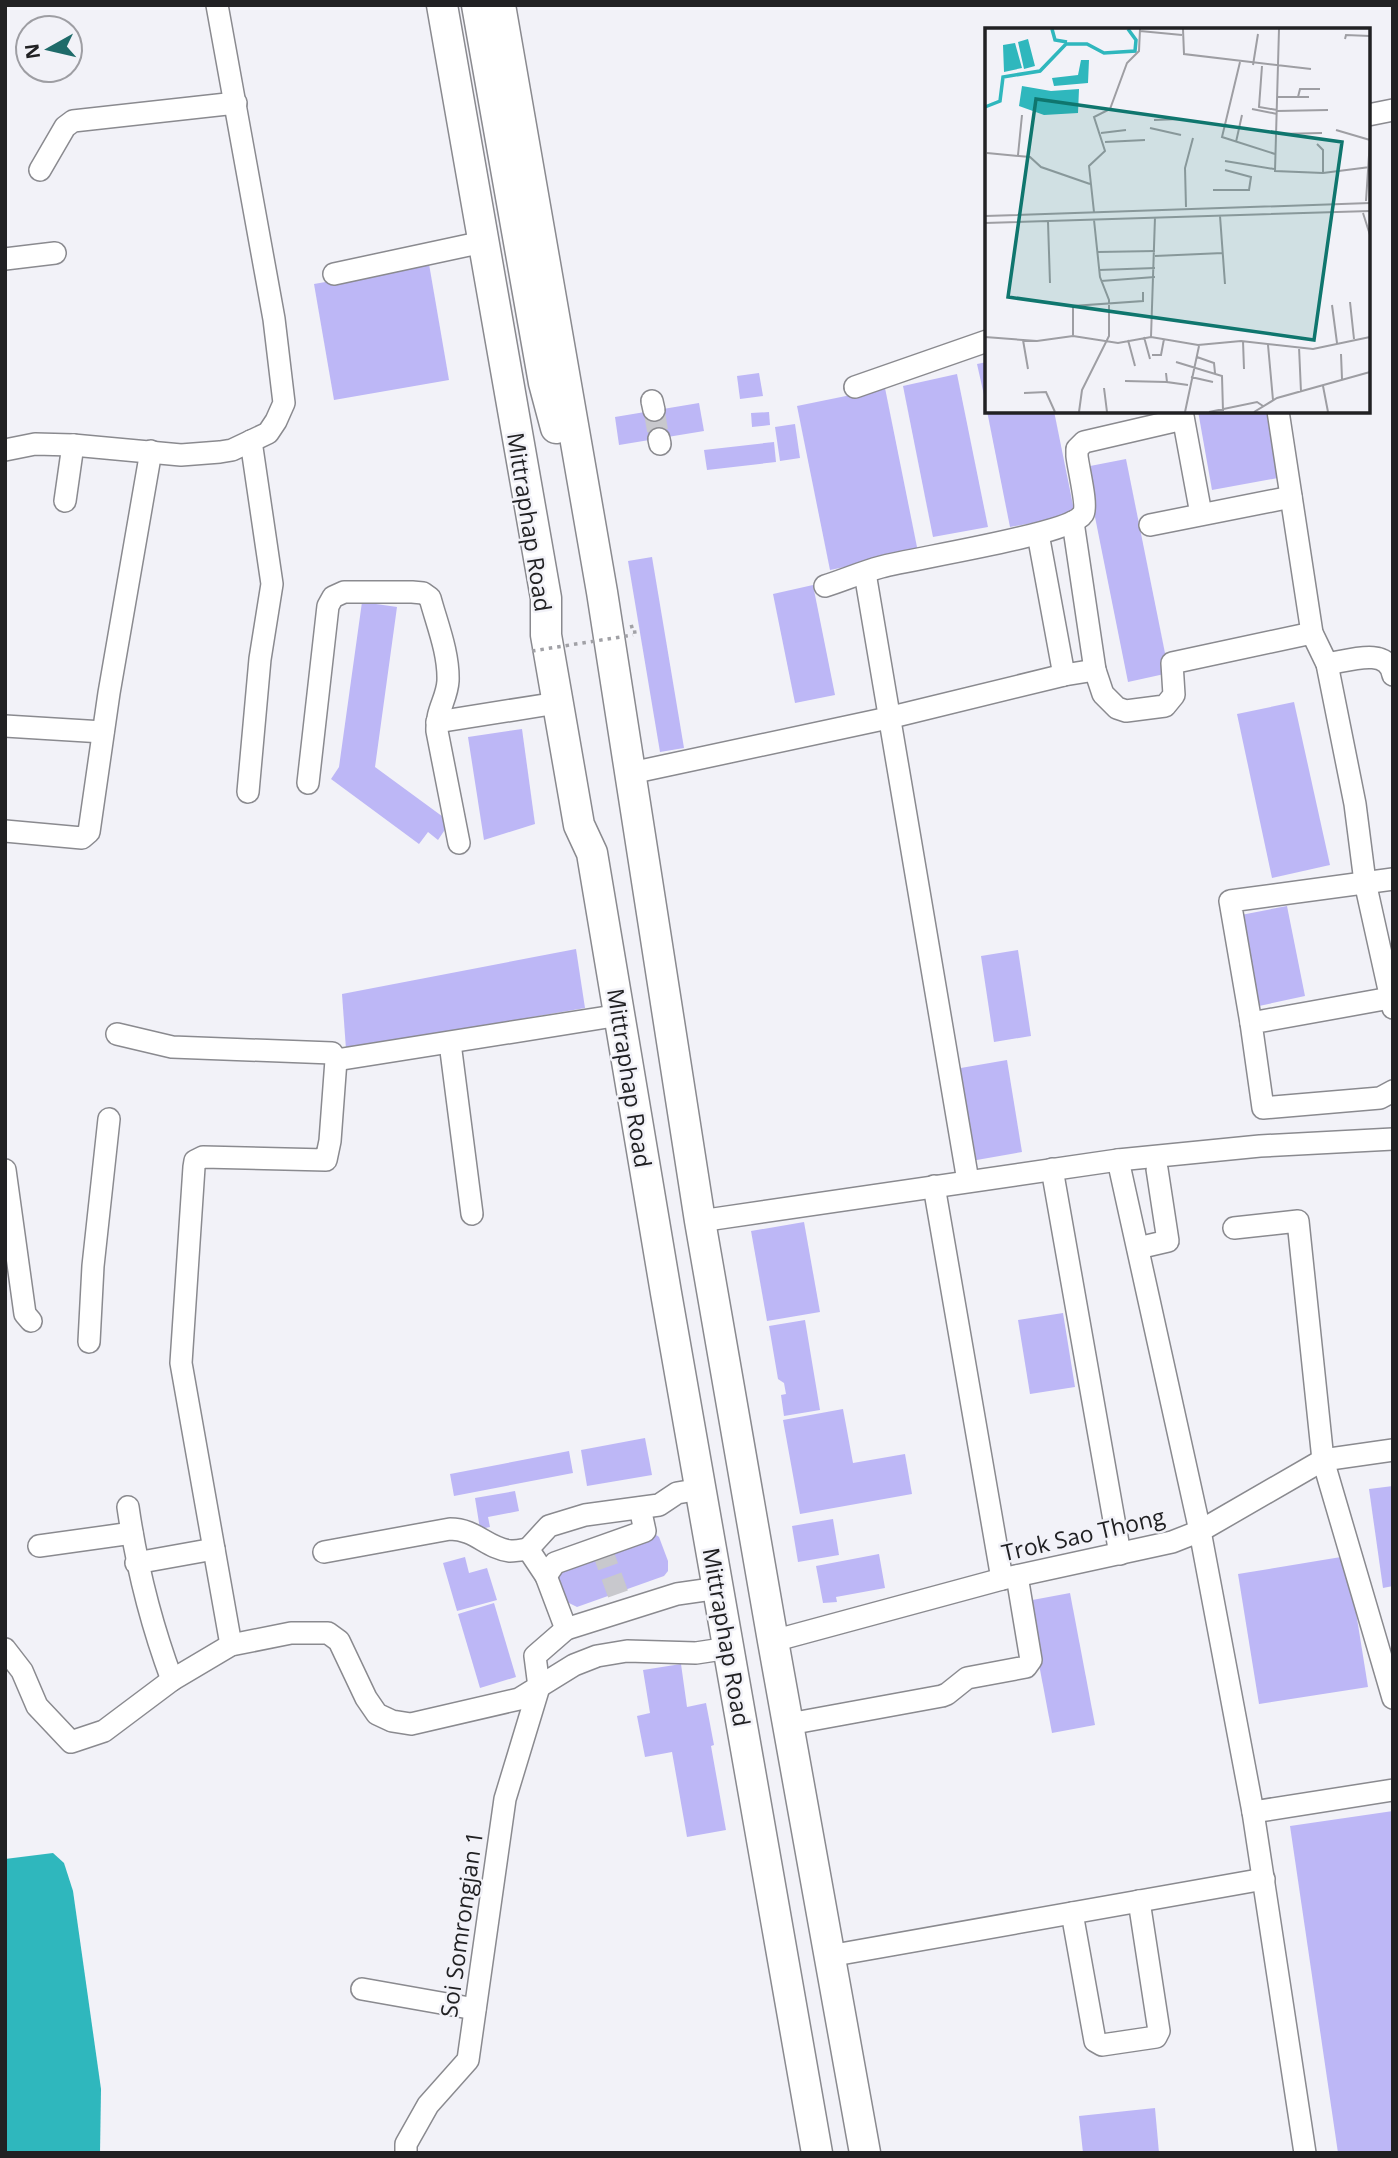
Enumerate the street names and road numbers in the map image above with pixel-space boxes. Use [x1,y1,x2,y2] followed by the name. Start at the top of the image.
[500,430,560,614] street label: Mittraphap Road
[600,986,660,1170] street label: Mittraphap Road
[998,1500,1168,1568] street label: Trok Sao Thong
[696,1545,758,1729] street label: Mittraphap Road
[432,1829,490,2019] street label: Soi Somrongjan 1

